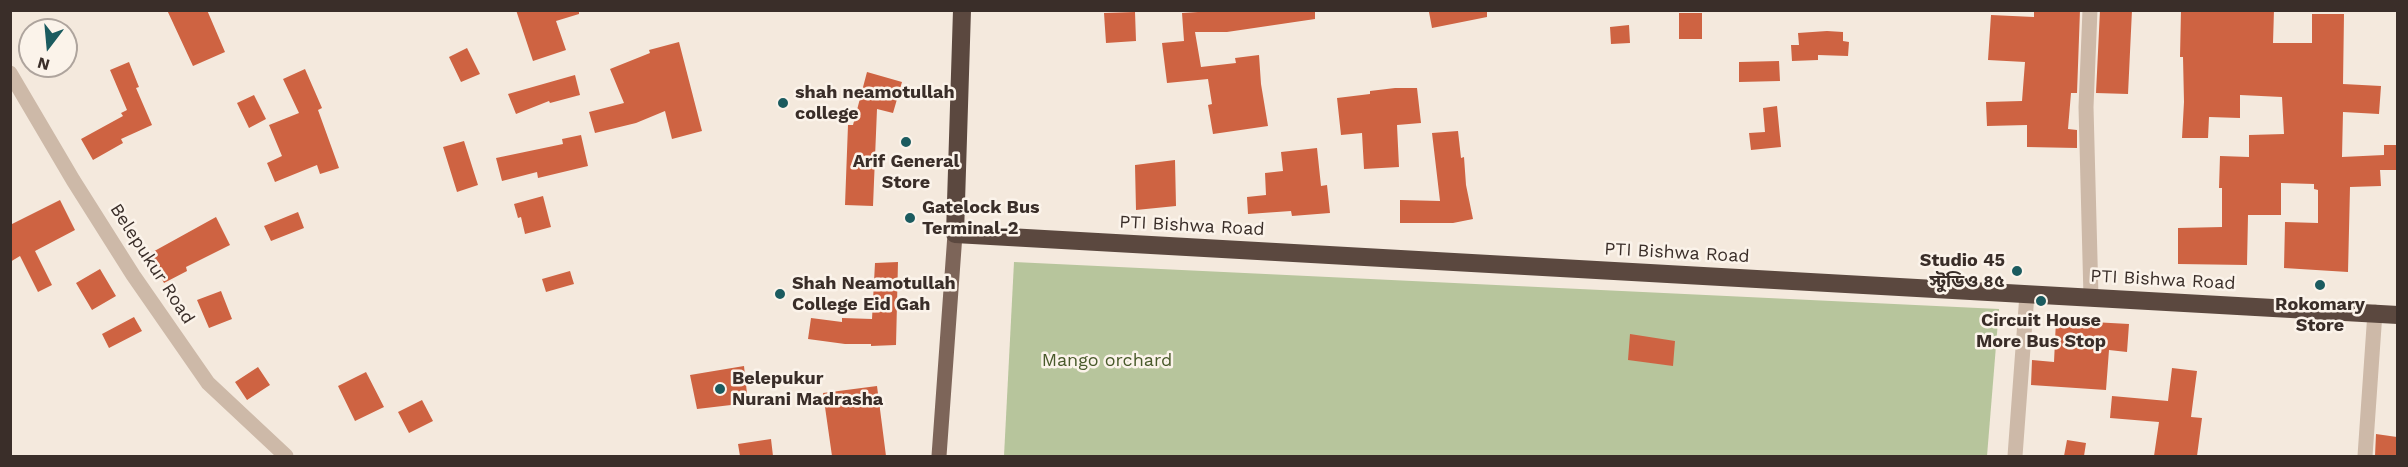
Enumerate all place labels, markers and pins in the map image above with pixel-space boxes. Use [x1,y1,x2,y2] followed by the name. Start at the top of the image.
[795,82,955,124] place label: shah neamotullah college
[776,96,790,110] marker: shah neamotullah college
[899,135,913,149] marker: Arif General Store
[853,151,959,194] place label: Arif General Store
[922,197,1040,240] place label: Gatelock Bus Terminal-2
[903,211,917,225] marker: Gatelock Bus Terminal-2
[1920,250,2005,292] place label: Studio 45 স্টুডিও ৪৫
[2010,264,2024,278] marker: Studio 45 স্টুডিও ৪৫
[792,273,956,316] place label: Shah Neamotullah College Eid Gah
[2313,278,2327,292] marker: Rokomary Store
[773,287,787,301] marker: Shah Neamotullah College Eid Gah
[2034,294,2048,308] marker: Circuit House More Bus Stop
[2275,294,2365,336] place label: Rokomary Store
[1976,310,2106,352] place label: Circuit House More Bus Stop
[732,368,883,410] place label: Belepukur Nurani Madrasha
[713,382,727,396] marker: Belepukur Nurani Madrasha

